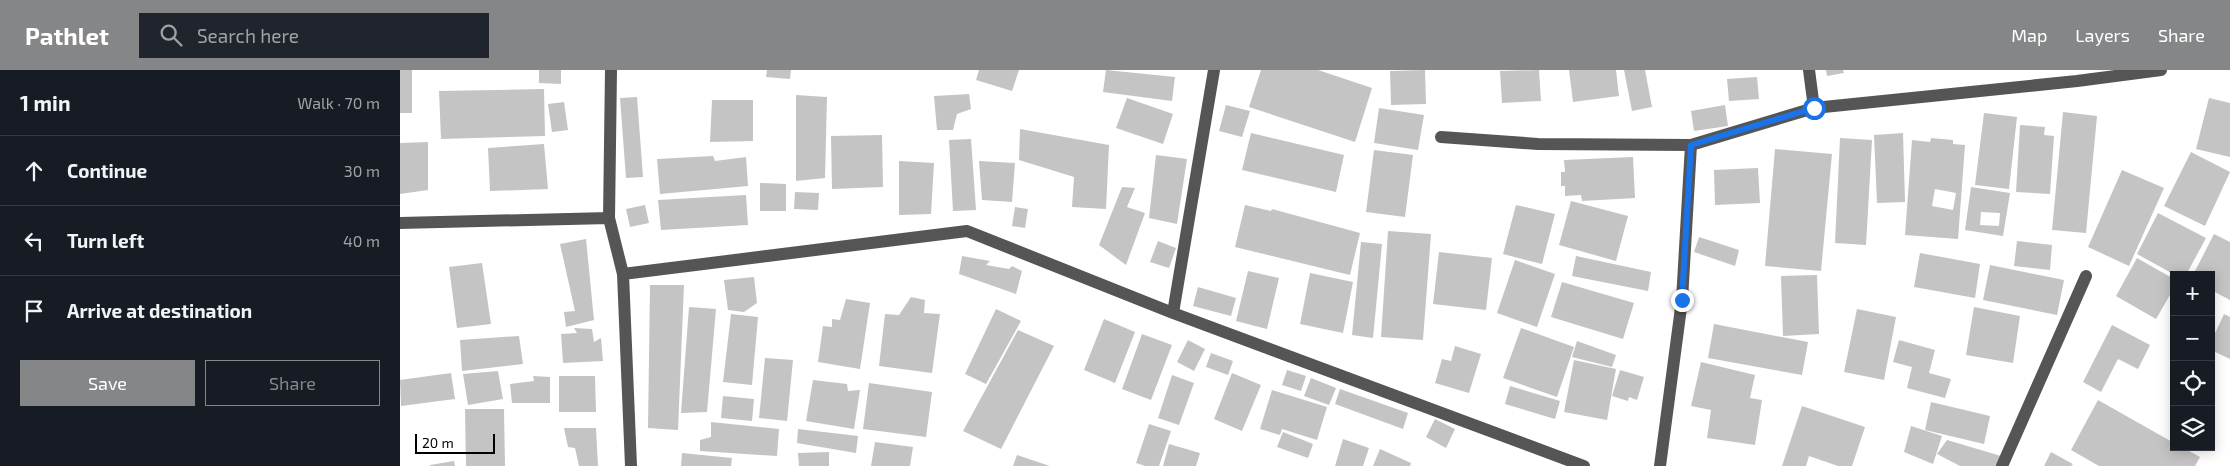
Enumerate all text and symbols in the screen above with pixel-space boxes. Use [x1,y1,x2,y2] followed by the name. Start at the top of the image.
[139,13,489,58] search box
[25,21,109,50] text: Pathlet
[157,21,185,49] icon: search
[197,24,299,47] text: Search here
[2011,24,2047,46] text: Map
[2075,24,2130,46] text: Layers
[2158,24,2205,46] text: Share
[20,90,71,115] text: 1 min
[297,93,380,112] text: Walk · 70 m
[1803,97,1826,120] route start
[20,157,48,185] icon: ahead
[67,159,147,182] text: Continue
[344,161,380,180] text: 30 m
[20,227,48,255] icon: left
[67,229,144,252] text: Turn left
[343,231,380,250] text: 40 m
[2170,271,2215,451] map controls
[2170,271,2215,316] button: +
[1671,289,1694,312] route end
[20,297,48,325] icon: arrive
[67,299,252,322] text: Arrive at destination
[2170,316,2215,361] button: −
[20,360,195,406] button: Save
[205,360,380,406] button: Share
[2170,361,2215,406] button: locate
[2170,406,2215,451] button: layers
[415,431,495,454] scale bar
[422,434,454,451] text: 20 m

